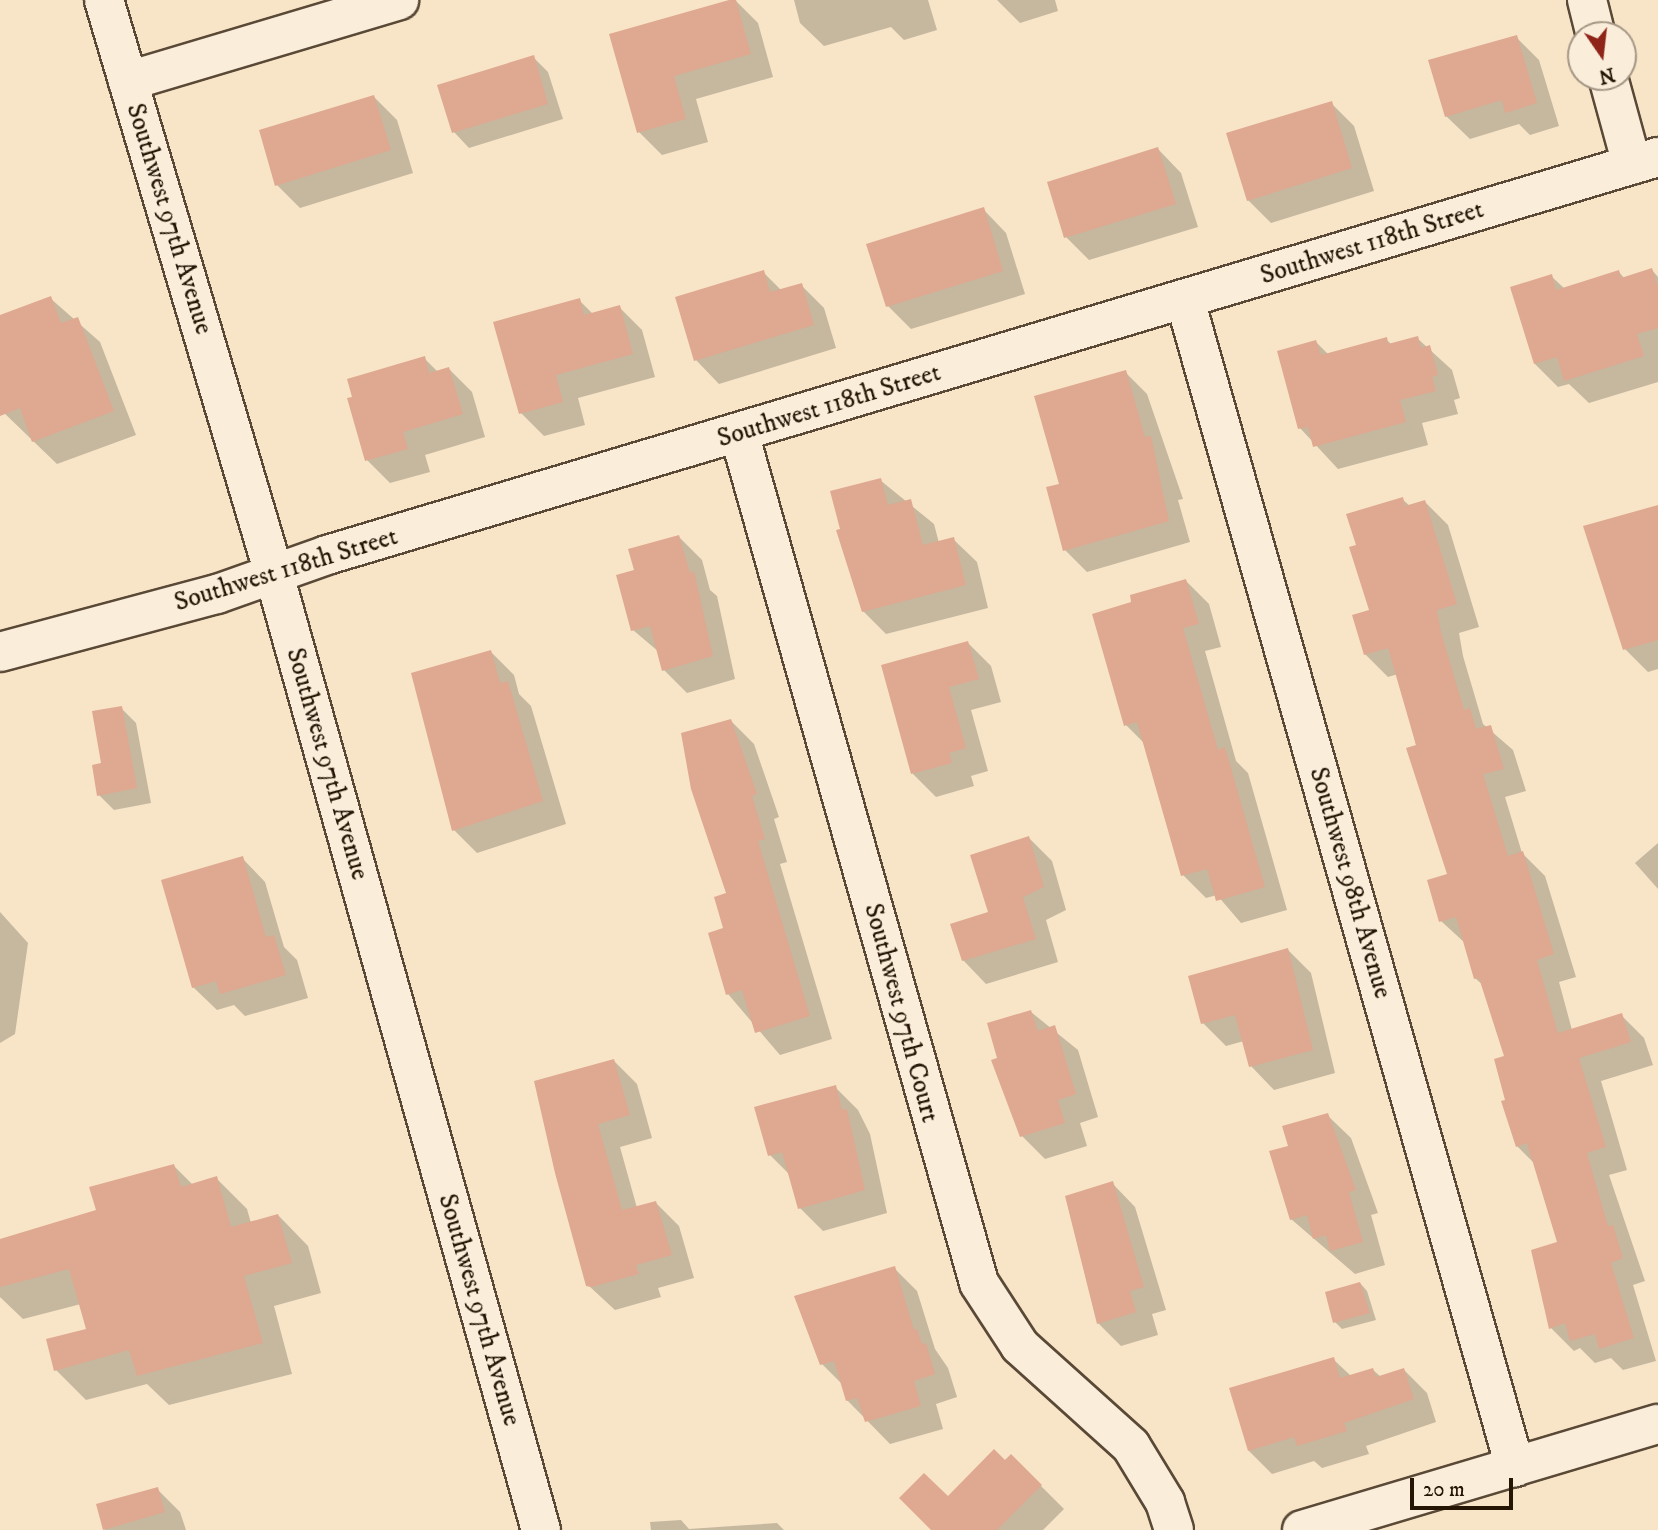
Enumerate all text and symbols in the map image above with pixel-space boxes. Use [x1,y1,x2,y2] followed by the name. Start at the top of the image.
[1567,21,1637,91] north arrow
[1596,62,1617,88] text: N
[119,100,219,338] street label: Southwest 97th Avenue
[1257,194,1487,292] street label: Southwest 118th Street
[714,357,944,455] street label: Southwest 118th Street
[171,521,401,619] street label: Southwest 118th Street
[279,644,375,884] street label: Southwest 97th Avenue
[1302,764,1398,1002] street label: Southwest 98th Avenue
[857,900,945,1126] street label: Southwest 97th Court
[431,1190,527,1430] street label: Southwest 97th Avenue
[1413,1464,1516,1508] scale bar
[1423,1477,1465,1503] text: 20 m

